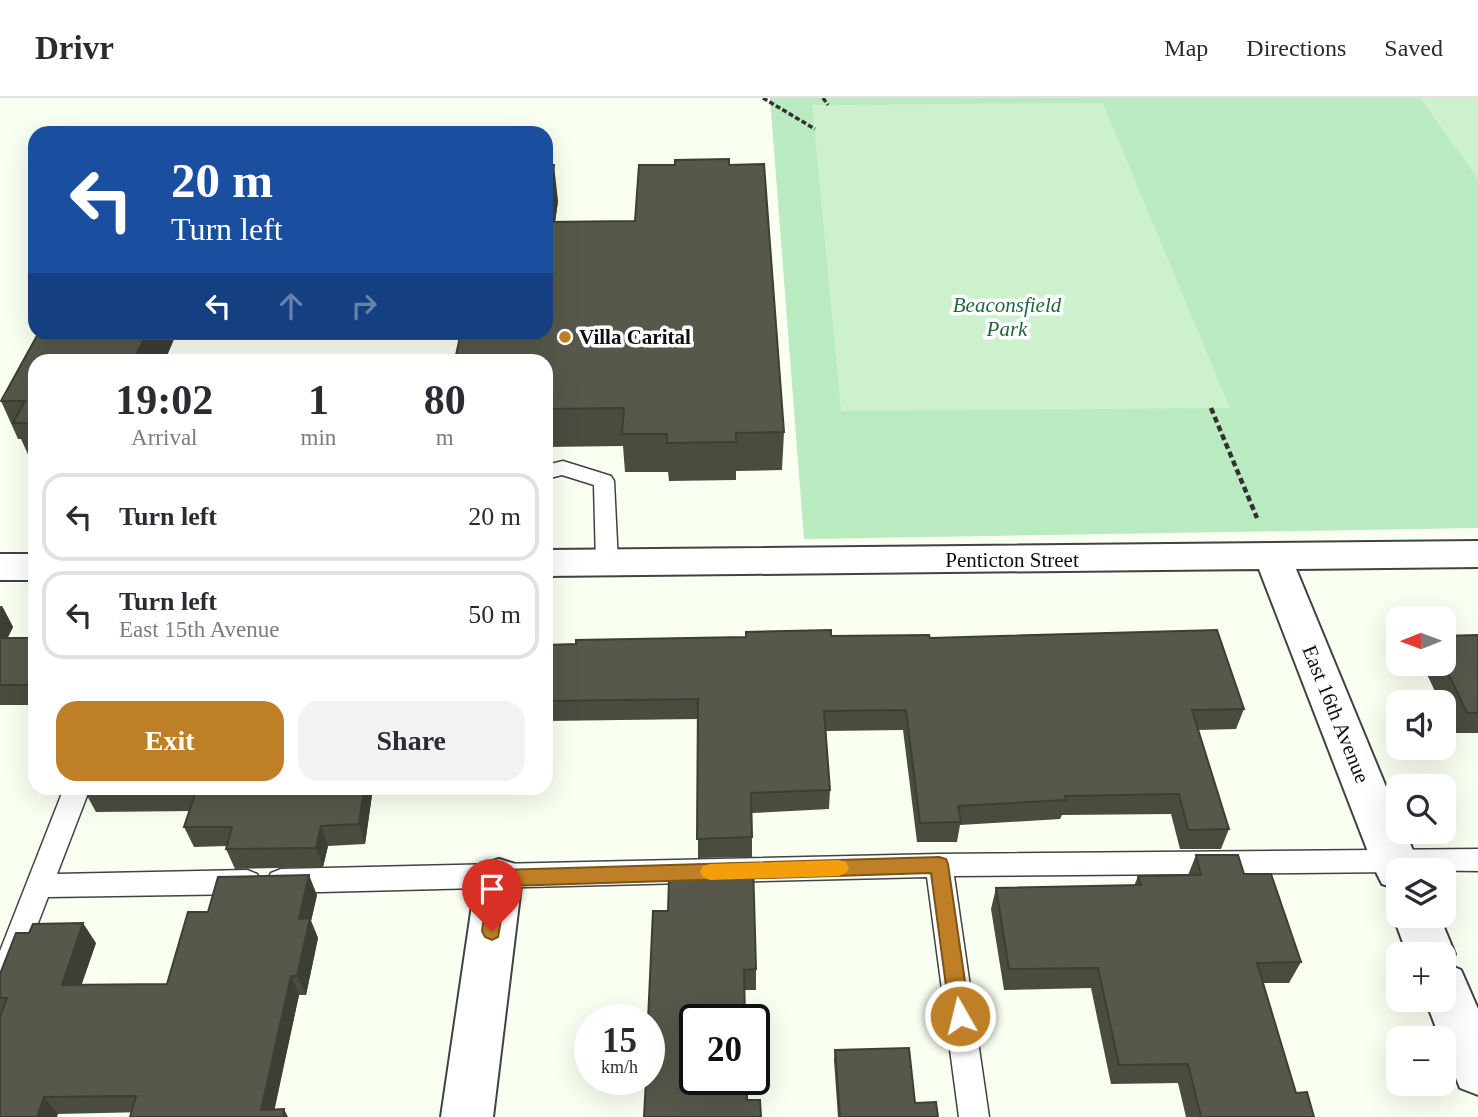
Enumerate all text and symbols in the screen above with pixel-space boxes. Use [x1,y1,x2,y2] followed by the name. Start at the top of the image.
[35,30,114,66] text: Drivr
[1164,35,1208,61] text: Map
[1246,35,1346,61] text: Directions
[1384,35,1443,61] text: Saved
[171,153,273,208] text: 20 m
[56,154,147,245] icon: left
[171,211,283,247] text: Turn left
[199,287,237,325] icon: left
[272,287,310,325] icon: ahead
[345,287,383,325] icon: right
[953,293,1062,341] park label: Beaconsfield Park
[579,325,691,349] place label: Villa Carital
[557,329,573,345] marker: Villa Carital
[115,377,213,423] text: 19:02
[308,377,329,423] text: 1
[424,377,466,423] text: 80
[131,425,198,450] text: Arrival
[301,425,336,450] text: min
[436,425,454,450] text: m
[60,498,98,536] icon: left
[119,502,217,531] text: Turn left
[468,502,521,531] text: 20 m
[945,548,1079,572] street label: Penticton Street
[119,587,217,616] text: Turn left
[60,596,98,634] icon: left
[468,600,521,629] text: 50 m
[1386,606,1456,676] north arrow
[1386,606,1456,1096] map controls
[119,617,280,642] text: East 15th Avenue
[1297,642,1375,786] street label: East 16th Avenue
[1386,690,1456,760] button: sound
[56,701,284,781] button: Exit
[298,701,525,781] button: Share
[1386,774,1456,844] button: search
[1386,858,1456,928] button: layers
[462,859,522,931] pin
[473,870,511,908] icon: arrive
[1386,942,1456,1012] button: +
[923,979,997,1053] position arrow
[679,1004,770,1095] speed limit sign: 20
[602,1021,637,1060] text: 15
[1386,1026,1456,1096] button: −
[601,1057,638,1077] text: km/h

